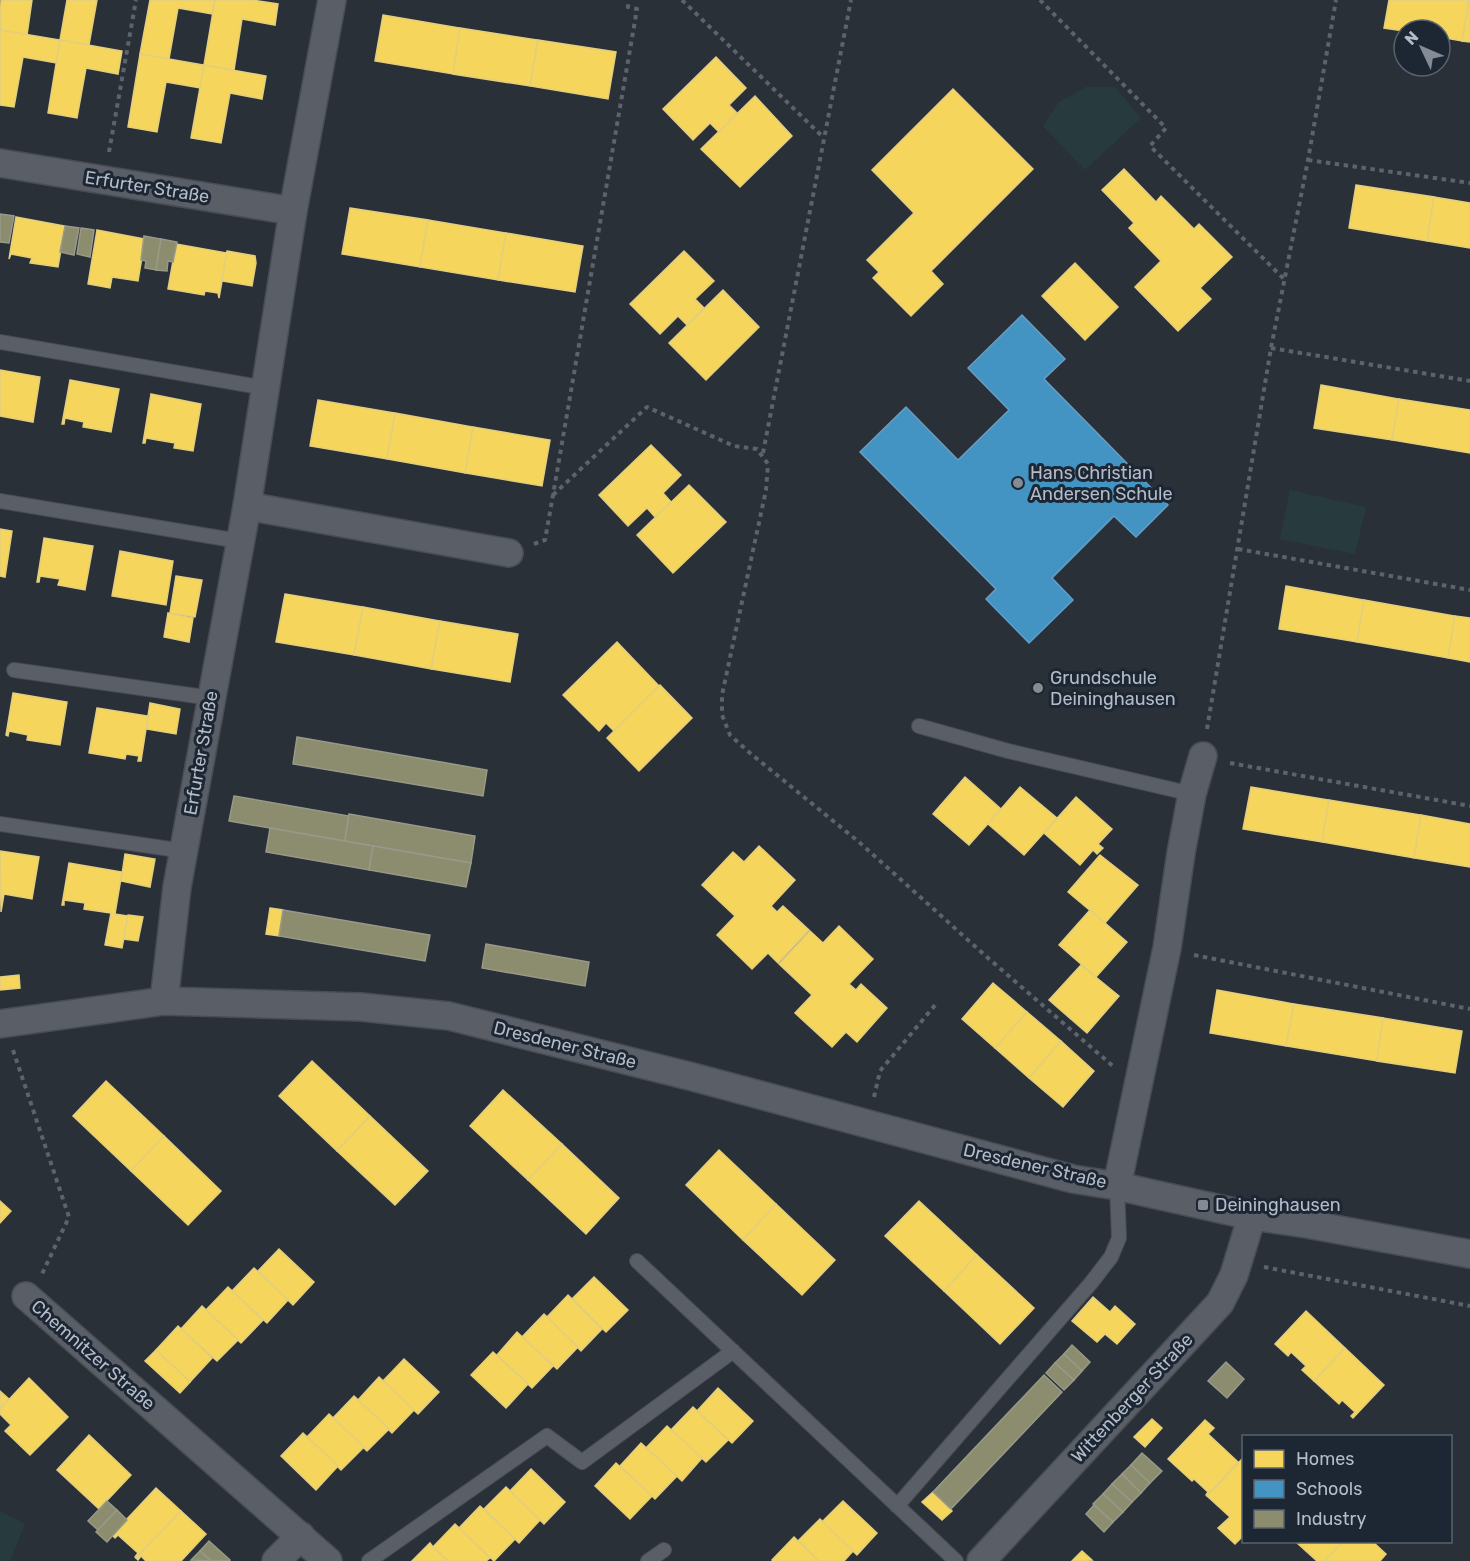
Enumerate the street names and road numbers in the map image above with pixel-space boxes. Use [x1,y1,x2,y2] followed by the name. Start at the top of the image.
[83,166,211,208] street label: Erfurter Straße
[179,689,223,817] street label: Erfurter Straße
[491,1017,639,1073] street label: Dresdener Straße
[961,1139,1109,1193] street label: Dresdener Straße
[27,1295,159,1415] street label: Chemnitzer Straße
[1066,1329,1198,1467] street label: Wittenberger Straße

